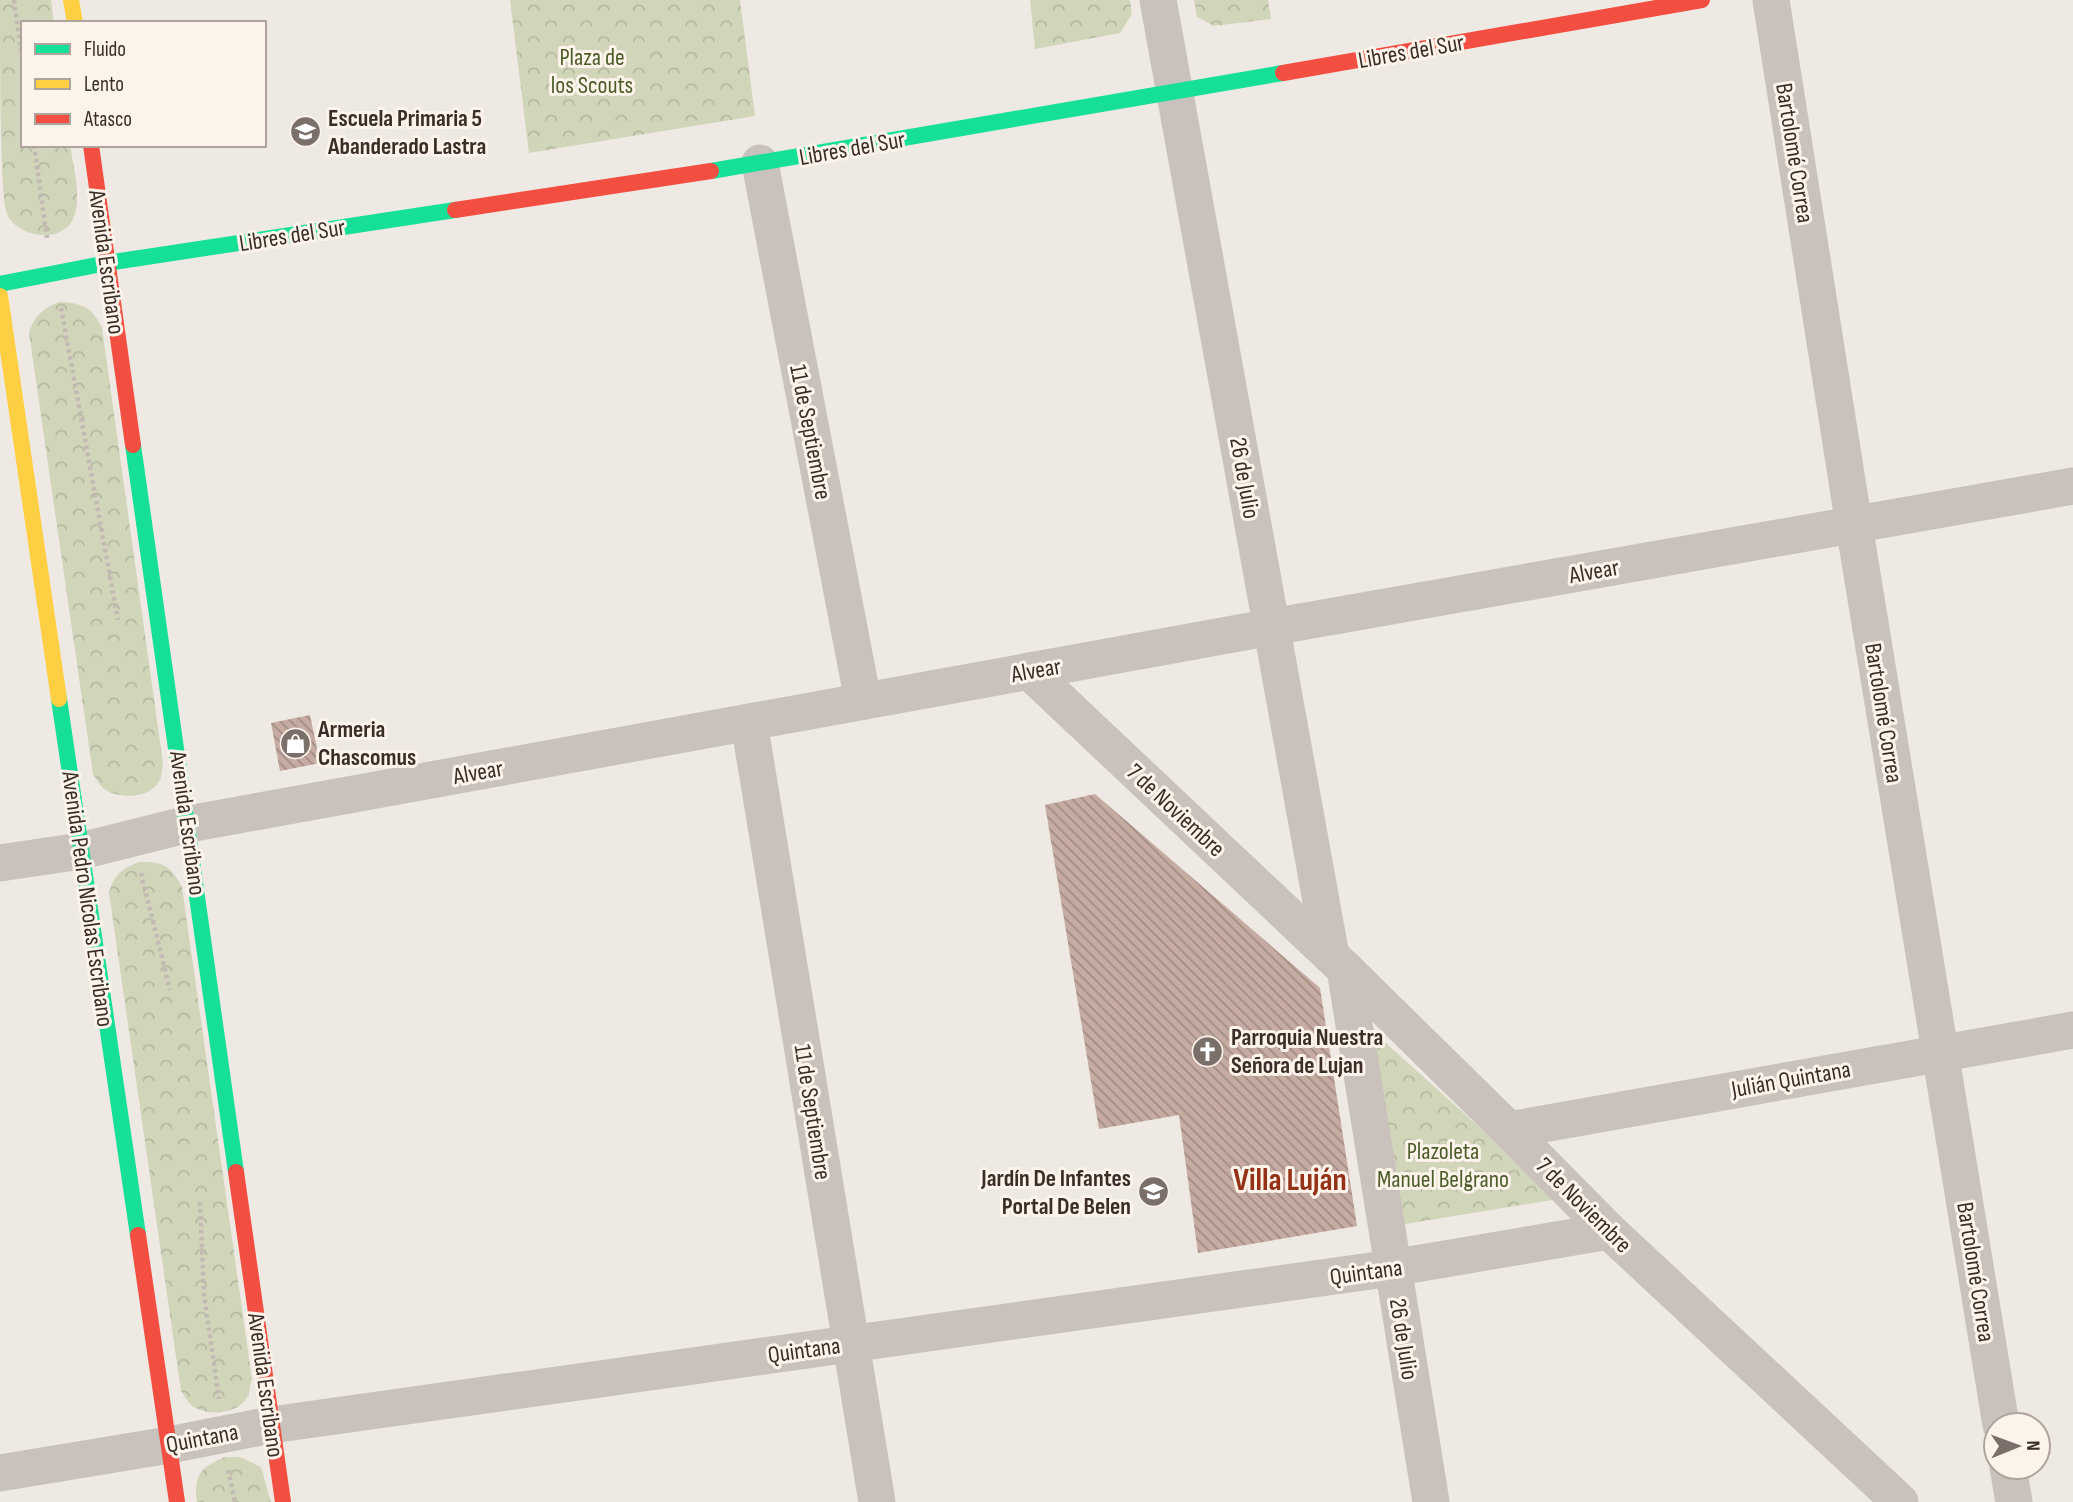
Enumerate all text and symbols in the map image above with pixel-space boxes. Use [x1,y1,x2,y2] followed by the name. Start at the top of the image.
[21,21,266,147] legend
[1356,28,1466,75] street label: Libres del Sur
[84,37,126,62] text: Fluido
[551,43,633,100] park label: Plaza de los Scouts
[84,72,124,97] text: Lento
[1769,81,1820,225] street label: Bartolomé Correa
[327,104,486,161] place label: Escuela Primaria 5 Abanderado Lastra
[83,107,132,132] text: Atasco
[288,115,322,149] school or university icon: Escuela Primaria 5 Abanderado Lastra
[797,125,907,172] street label: Libres del Sur
[82,187,131,336] street label: Avenida Escribano
[237,213,347,258] street label: Libres del Sur
[783,362,838,502] street label: 11 de Septiembre
[1223,435,1266,521] street label: 26 de Julio
[1566,553,1621,590] street label: Alvear
[1858,641,1909,785] street label: Bartolomé Correa
[1008,652,1063,689] street label: Alvear
[317,715,416,772] place label: Armeria Chascomus
[278,726,312,760] shop icon: Armeria Chascomus
[163,748,212,897] street label: Avenida Escribano
[450,754,505,791] street label: Alvear
[1120,758,1231,863] street label: 7 de Noviembre
[55,769,120,1029] street label: Avenida Pedro Nicolas Escribano
[1231,1023,1383,1080] place label: Parroquia Nuestra Señora de Lujan
[1191,1034,1225,1068] church icon: Parroquia Nuestra Señora de Lujan
[787,1042,838,1182] street label: 11 de Septiembre
[1728,1055,1853,1104] street label: Julián Quintana
[1377,1137,1509,1194] park label: Plazoleta Manuel Belgrano
[1530,1151,1638,1259] street label: 7 de Noviembre
[1233,1161,1347,1200] district label: Villa Luján
[980,1164,1131,1221] place label: Jardín De Infantes Portal De Belen
[1137,1175,1171,1209] school or university icon: Jardín De Infantes Portal De Belen
[1950,1200,2001,1344] street label: Bartolomé Correa
[1328,1253,1404,1292] street label: Quintana
[1383,1296,1424,1382] street label: 26 de Julio
[241,1310,290,1459] street label: Avenida Escribano
[766,1331,842,1370] street label: Quintana
[1982,1411,2052,1481] north arrow
[164,1417,241,1460] street label: Quintana
[2021,1440,2044,1451] text: N

